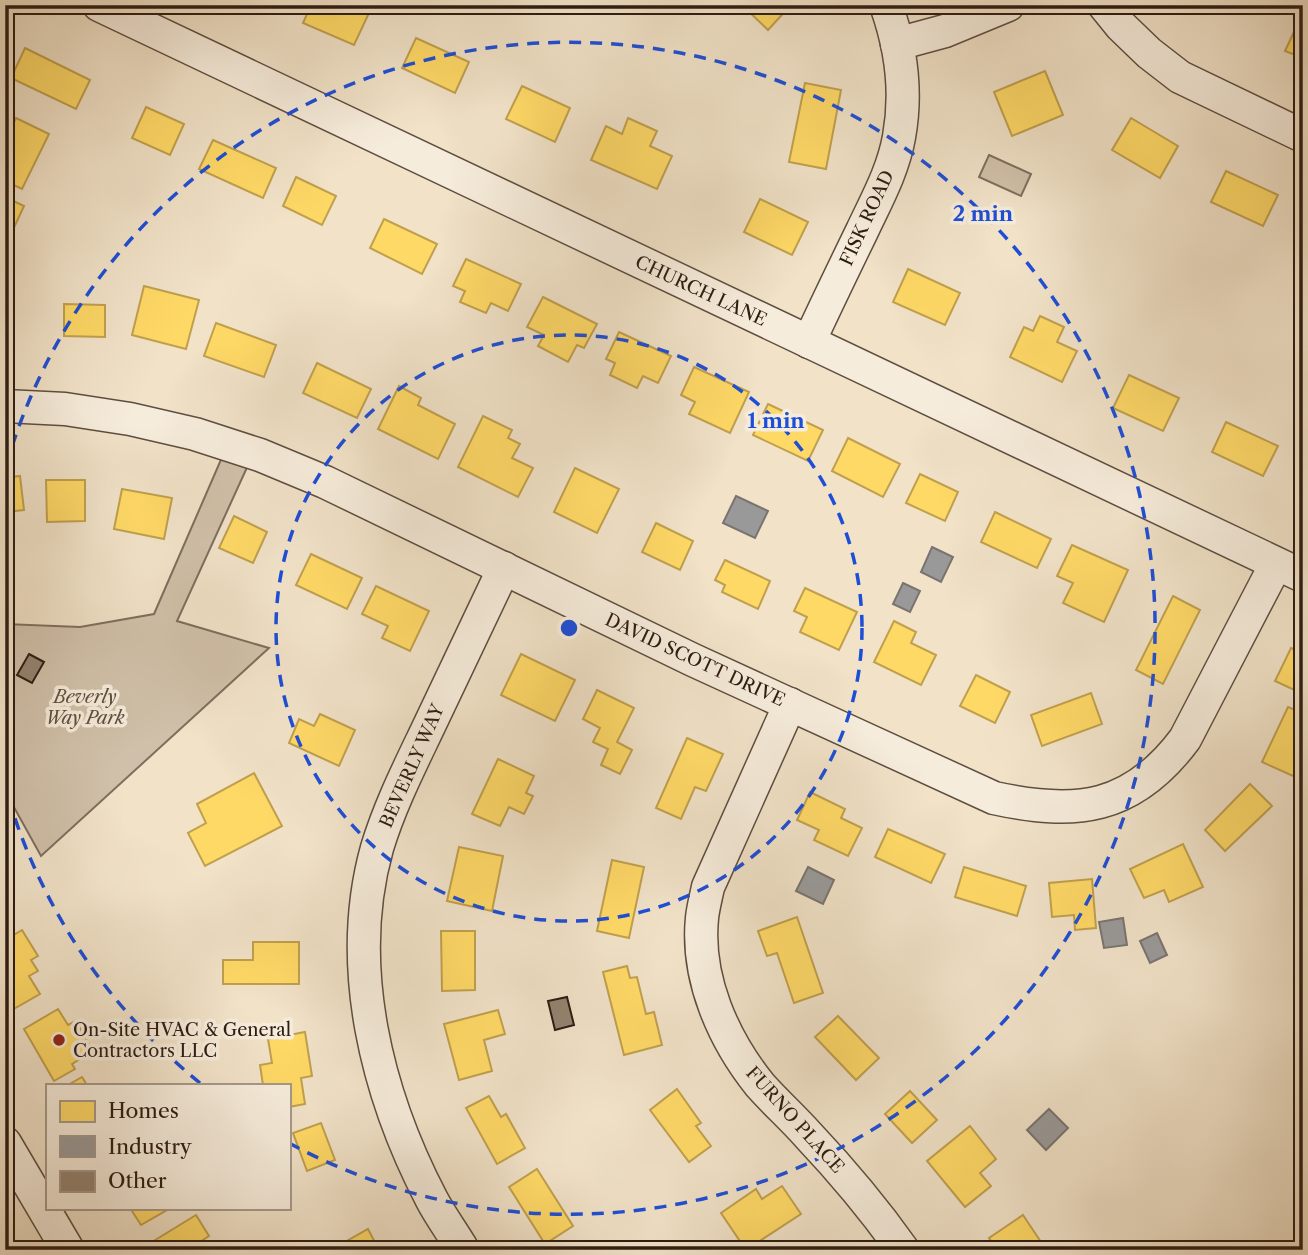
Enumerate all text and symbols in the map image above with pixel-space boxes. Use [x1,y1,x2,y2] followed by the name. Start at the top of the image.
[835,167,899,269] street label: FISK ROAD
[953,201,1014,226] text: 2 min
[632,251,770,331] street label: CHURCH LANE
[747,408,805,433] text: 1 min
[602,609,788,711] street label: DAVID SCOTT DRIVE
[557,616,581,640] centre of rings
[45,686,125,729] park label: Beverly Way Park
[375,700,450,831] street label: BEVERLY WAY
[73,1019,291,1062] place label: On-Site HVAC & General Contractors LLC
[51,1032,67,1048] marker: On-Site HVAC & General Contractors LLC
[741,1062,849,1178] street label: FURNO PLACE
[46,1084,290,1210] legend
[108,1098,179,1123] text: Homes
[108,1134,192,1159] text: Industry
[108,1168,167,1193] text: Other

